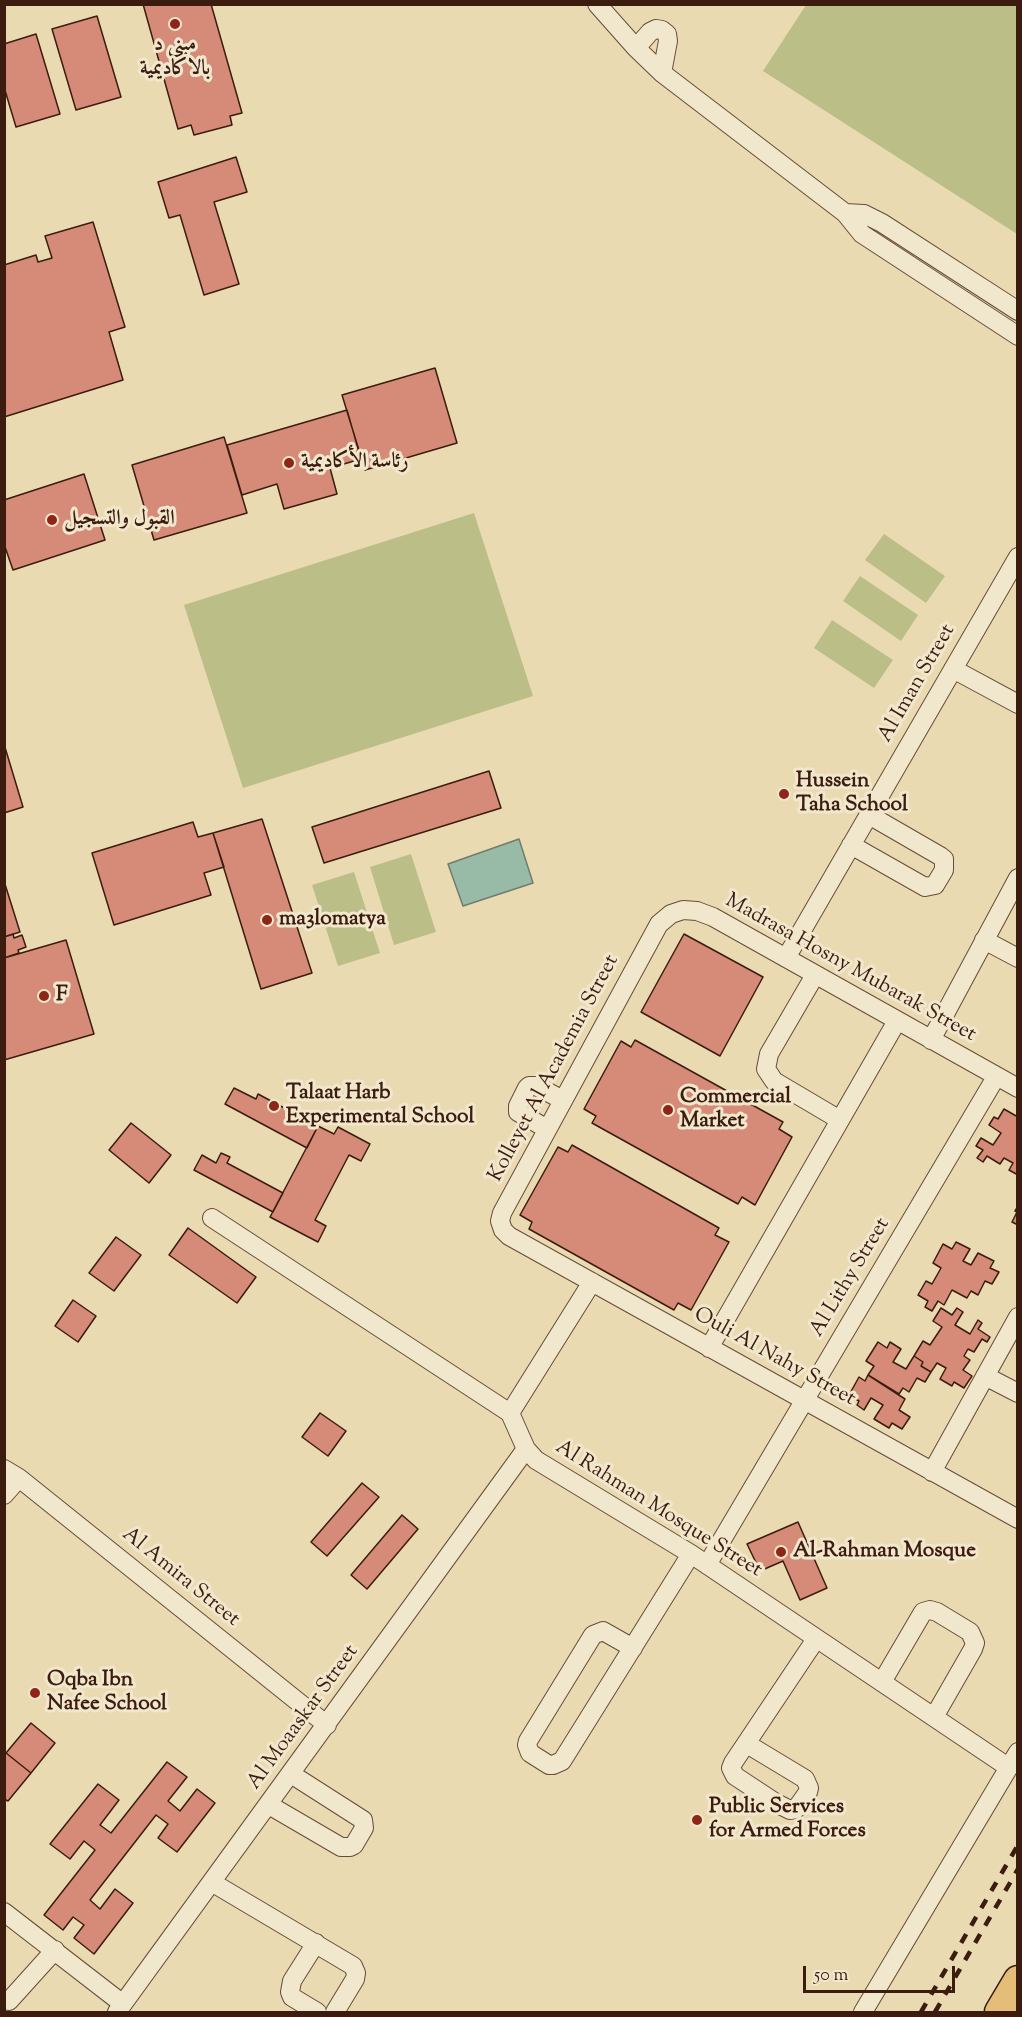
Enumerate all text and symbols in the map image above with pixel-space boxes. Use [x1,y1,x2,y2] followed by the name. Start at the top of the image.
[168,17,182,31] marker: مبني د بالاكاديمية
[140,33,210,83] place label: مبني د بالاكاديمية
[301,450,409,476] place label: رئاسة الأكاديمية
[282,456,296,470] marker: رئاسة الأكاديمية
[64,507,175,533] place label: القبول والتسجيل
[45,513,59,527] marker: القبول والتسجيل
[874,620,962,748] street label: Al Iman Street
[796,769,908,819] place label: Hussein Taha School
[777,787,791,801] marker: Hussein Taha School
[720,889,980,1049] street label: Madrasa Hosny Mubarak Street
[279,907,386,933] place label: ma3lomatya
[260,913,274,927] marker: ma3lomatya
[484,951,626,1187] street label: Kolleyet Al Academia Street
[56,983,68,1009] place label: F
[37,989,51,1003] marker: F
[286,1081,474,1131] place label: Talaat Harb Experimental School
[680,1085,791,1135] place label: Commercial Market
[267,1099,281,1113] marker: Talaat Harb Experimental School
[661,1103,675,1117] marker: Commercial Market
[806,1214,896,1342] street label: Al Lithy Street
[689,1303,859,1413] street label: Ouli Al Nahy Street
[550,1436,766,1584] street label: Al Rahman Mosque Street
[116,1523,244,1633] street label: Al Amira Street
[793,1539,976,1565] place label: Al-Rahman Mosque
[774,1545,788,1559] marker: Al-Rahman Mosque
[243,1641,365,1795] street label: Al Moaaskar Street
[47,1668,167,1718] place label: Oqba Ibn Nafee School
[28,1686,42,1700] marker: Oqba Ibn Nafee School
[709,1795,866,1845] place label: Public Services for Armed Forces
[690,1813,704,1827] marker: Public Services for Armed Forces
[806,1954,958,1992] scale bar
[814,1963,848,1989] text: 50 m

